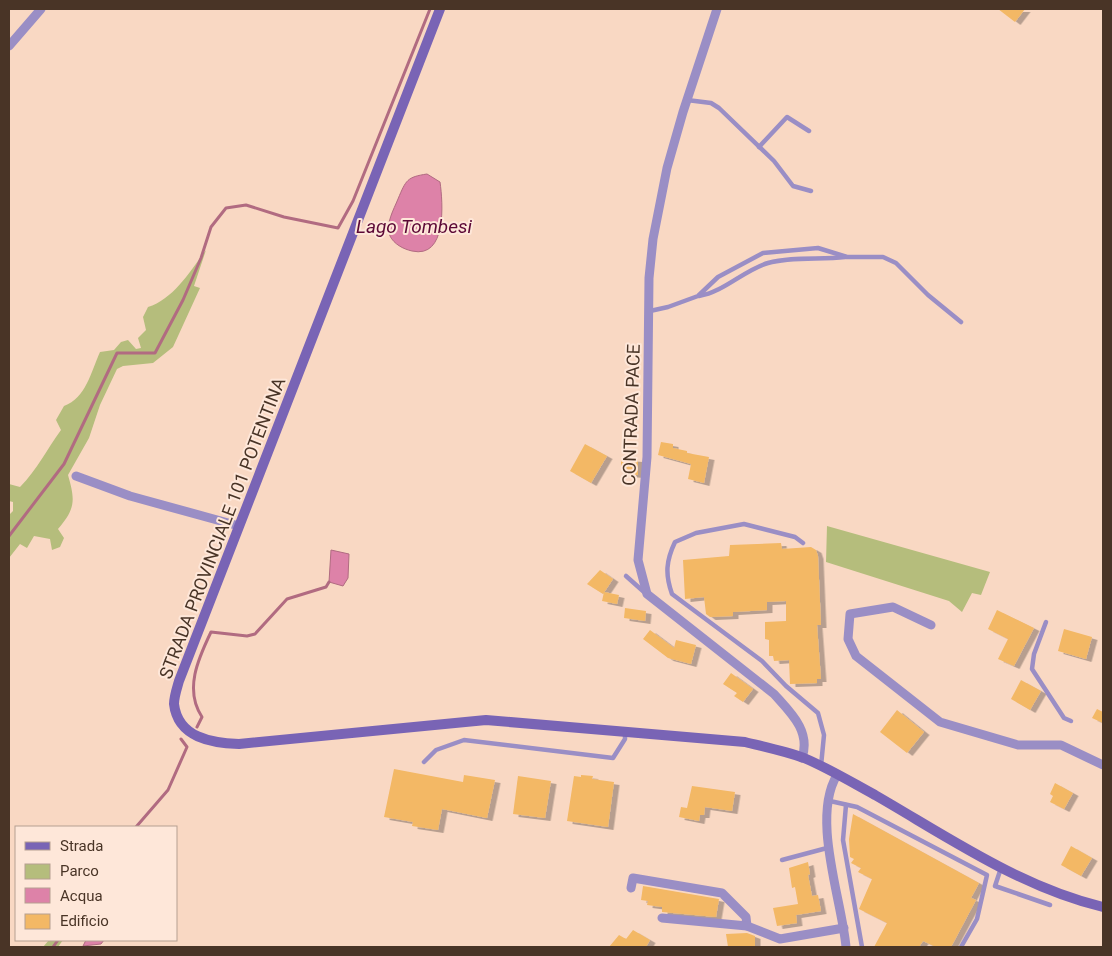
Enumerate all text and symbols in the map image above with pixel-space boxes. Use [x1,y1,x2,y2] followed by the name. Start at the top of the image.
[356,215,473,238] water label: Lago Tombesi
[618,344,644,486] street label: CONTRADA PACE
[155,374,289,682] street label: STRADA PROVINCIALE 101 POTENTINA
[15,826,178,941] legend
[60,837,103,855] text: Strada
[60,862,99,880] text: Parco
[60,887,103,905] text: Acqua
[60,912,109,930] text: Edificio

